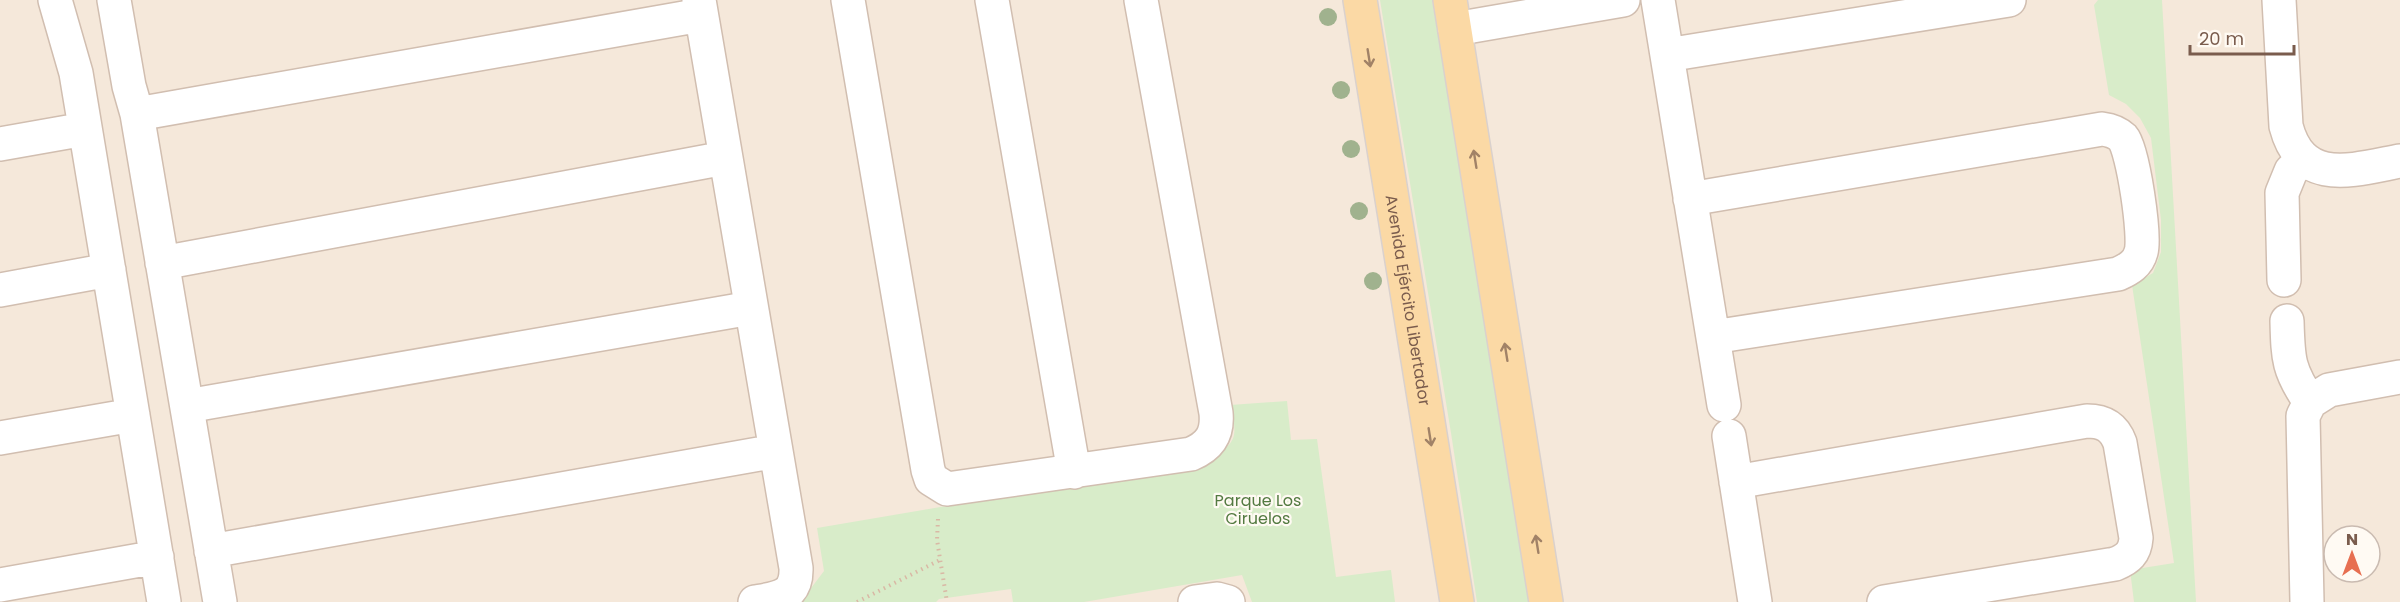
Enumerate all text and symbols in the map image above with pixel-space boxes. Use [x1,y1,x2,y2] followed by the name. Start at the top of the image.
[2190,18,2294,56] scale bar
[2199,26,2244,51] text: 20 m
[1364,47,1375,67] one-way arrow
[1470,150,1481,169] one-way arrow
[1380,193,1436,407] street label: Avenida Ejército Libertador
[1500,342,1511,362] one-way arrow
[1425,427,1436,446] one-way arrow
[1215,489,1301,530] park label: Parque Los Ciruelos
[2322,524,2382,584] north arrow
[2346,528,2358,551] text: N
[1531,535,1542,555] one-way arrow

